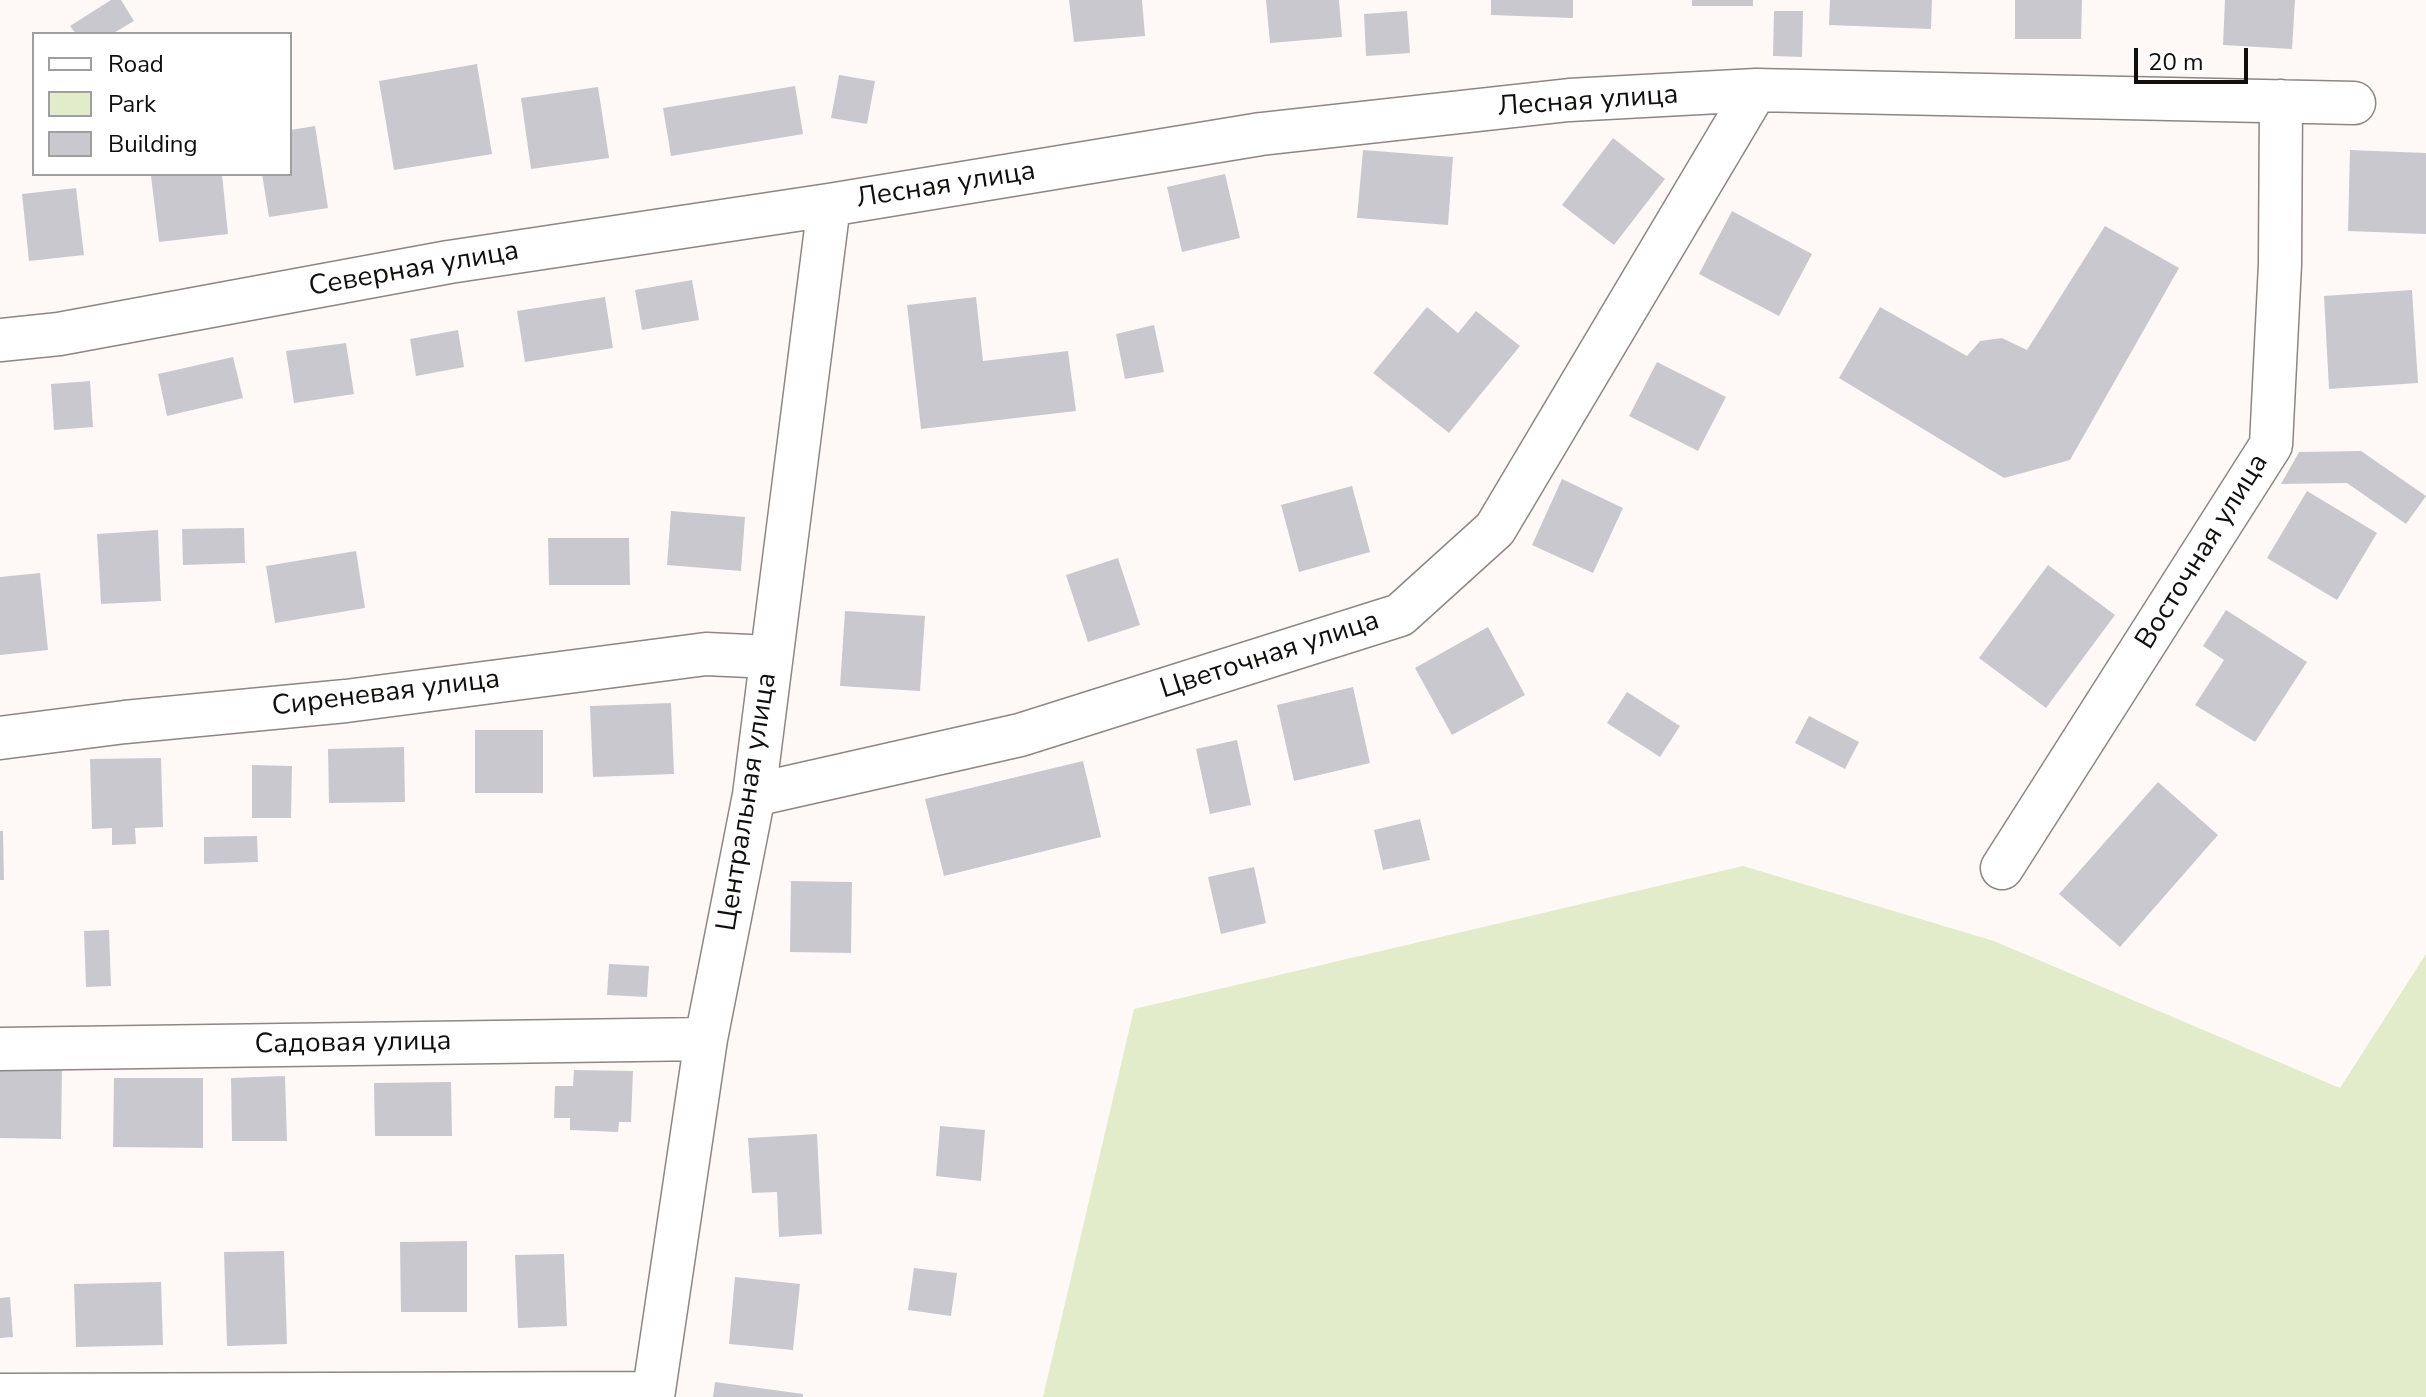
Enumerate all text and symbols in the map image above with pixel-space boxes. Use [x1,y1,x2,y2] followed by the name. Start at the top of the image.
[32,32,292,176] legend
[2138,32,2252,82] scale bar
[2148,46,2204,78] text: 20 m
[108,48,164,80] text: Road
[1497,79,1679,125] street label: Лесная улица
[108,88,156,120] text: Park
[108,128,198,160] text: Building
[854,155,1038,217] street label: Лесная улица
[306,235,522,305] street label: Северная улица
[2130,448,2276,656] street label: Восточная улица
[1156,605,1384,707] street label: Цветочная улица
[270,663,502,725] street label: Сиреневая улица
[711,671,785,933] street label: Центральная улица
[254,1025,452,1063] street label: Садовая улица

